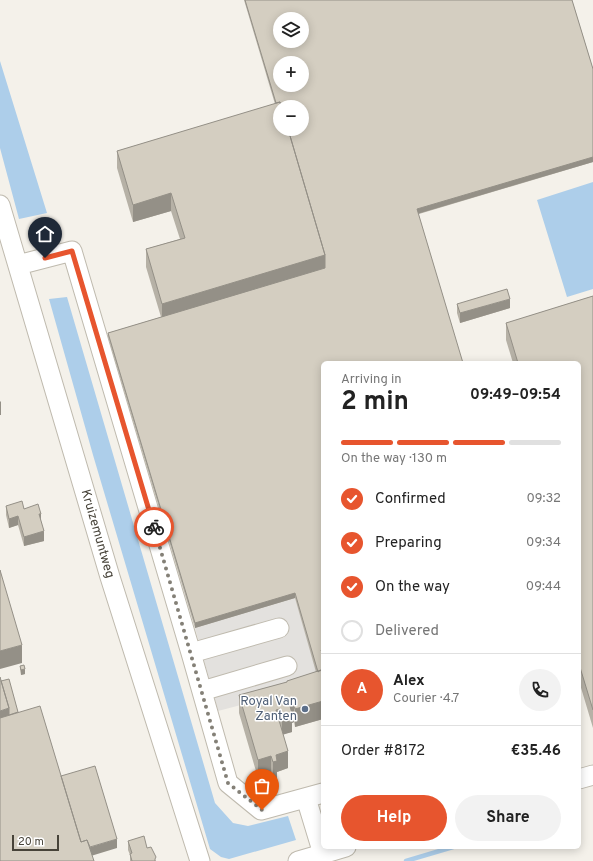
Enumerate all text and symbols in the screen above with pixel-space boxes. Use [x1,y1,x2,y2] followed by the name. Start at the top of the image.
[273,12,309,136] map controls
[273,12,309,48] button: layers
[273,56,309,92] button: +
[273,100,309,136] button: −
[28,217,62,258] pin
[34,223,56,245] icon: home
[341,372,402,388] text: Arriving in
[341,386,409,419] text: 2 min
[470,386,561,405] text: 09:49–09:54
[341,451,447,467] text: On the way · 130 m
[77,488,117,580] street label: Kruizemuntweg
[341,488,363,510] icon: check
[375,490,446,509] text: Confirmed
[526,491,561,507] text: 09:32
[134,507,174,547] courier
[143,516,165,538] icon: bike
[341,532,363,554] icon: check
[375,534,442,553] text: Preparing
[526,535,561,551] text: 09:34
[341,576,363,598] icon: check
[375,578,450,597] text: On the way
[526,579,561,595] text: 09:44
[375,622,439,641] text: Delivered
[519,669,561,711] button: phone
[393,672,425,691] text: Alex
[357,680,367,699] text: A
[393,691,459,707] text: Courier · 4.7
[240,694,297,725] place label: Royal Van Zanten
[300,704,310,714] marker: Royal Van Zanten
[341,742,425,761] text: Order #8172
[511,742,561,761] text: €35.46
[245,769,279,810] pin
[251,775,273,797] icon: bag
[341,795,447,841] button: Help
[455,795,561,841] button: Share
[12,833,59,852] scale bar
[18,835,44,849] text: 20 m

